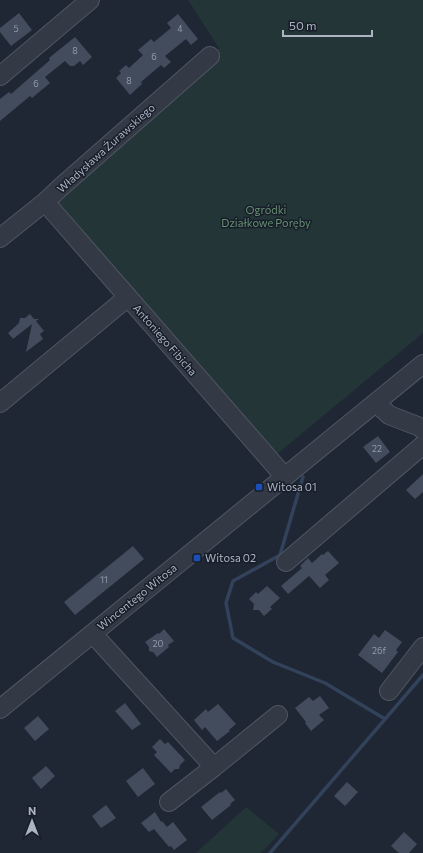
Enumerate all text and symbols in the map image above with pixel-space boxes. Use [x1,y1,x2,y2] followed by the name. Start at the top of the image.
[283,12,372,38] scale bar
[289,18,317,32] text: 50 m
[13,23,19,34] house number: 5
[177,23,183,34] house number: 4
[72,45,78,56] house number: 8
[151,51,157,62] house number: 6
[126,75,132,86] house number: 8
[33,78,39,89] house number: 6
[54,99,157,195] street label: Władysława Żurawskiego
[221,203,311,229] park label: Ogródki Działkowe Poręby
[131,301,200,378] street label: Antoniego Fibicha
[372,443,382,454] house number: 22
[267,480,317,493] place label: Witosa 01
[254,482,264,492] marker: Witosa 01
[205,551,256,564] place label: Witosa 02
[192,553,202,563] marker: Witosa 02
[94,561,179,633] street label: Wincentego Witosa
[100,574,108,585] house number: 11
[153,638,164,649] house number: 20
[372,645,386,656] house number: 26f
[12,801,52,841] north arrow
[28,804,36,817] text: N

